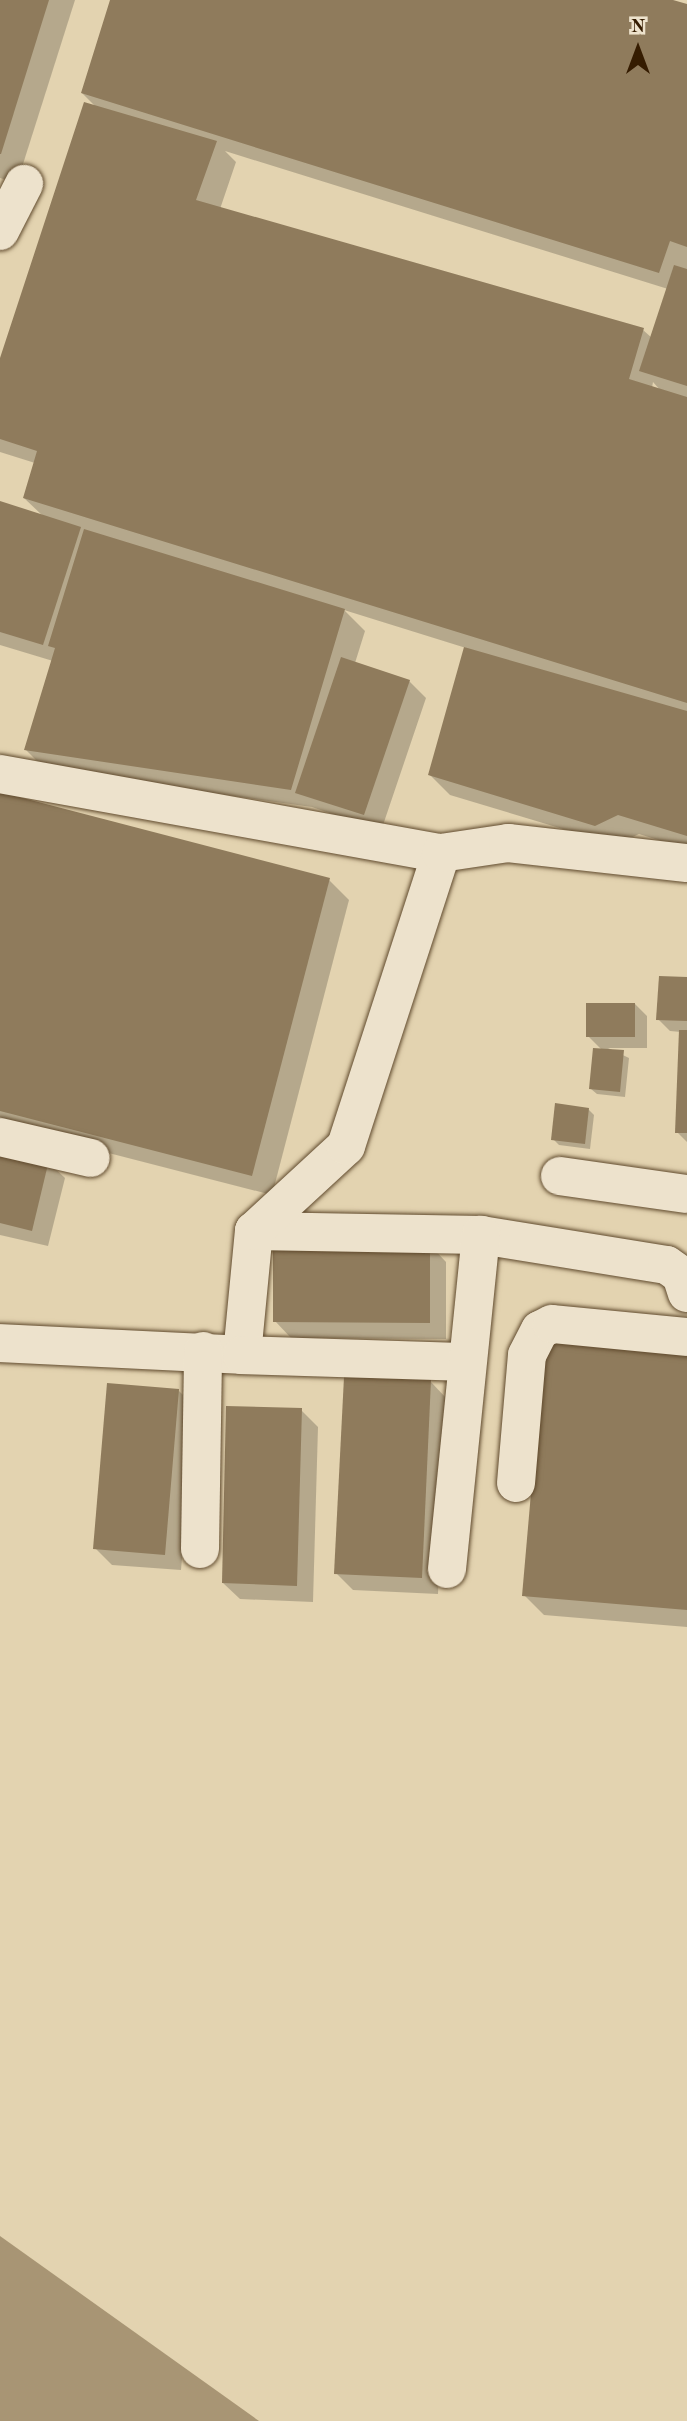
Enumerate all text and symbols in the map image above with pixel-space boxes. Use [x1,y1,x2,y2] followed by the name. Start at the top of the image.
[603,14,673,84] north arrow
[631,18,645,37] text: N

